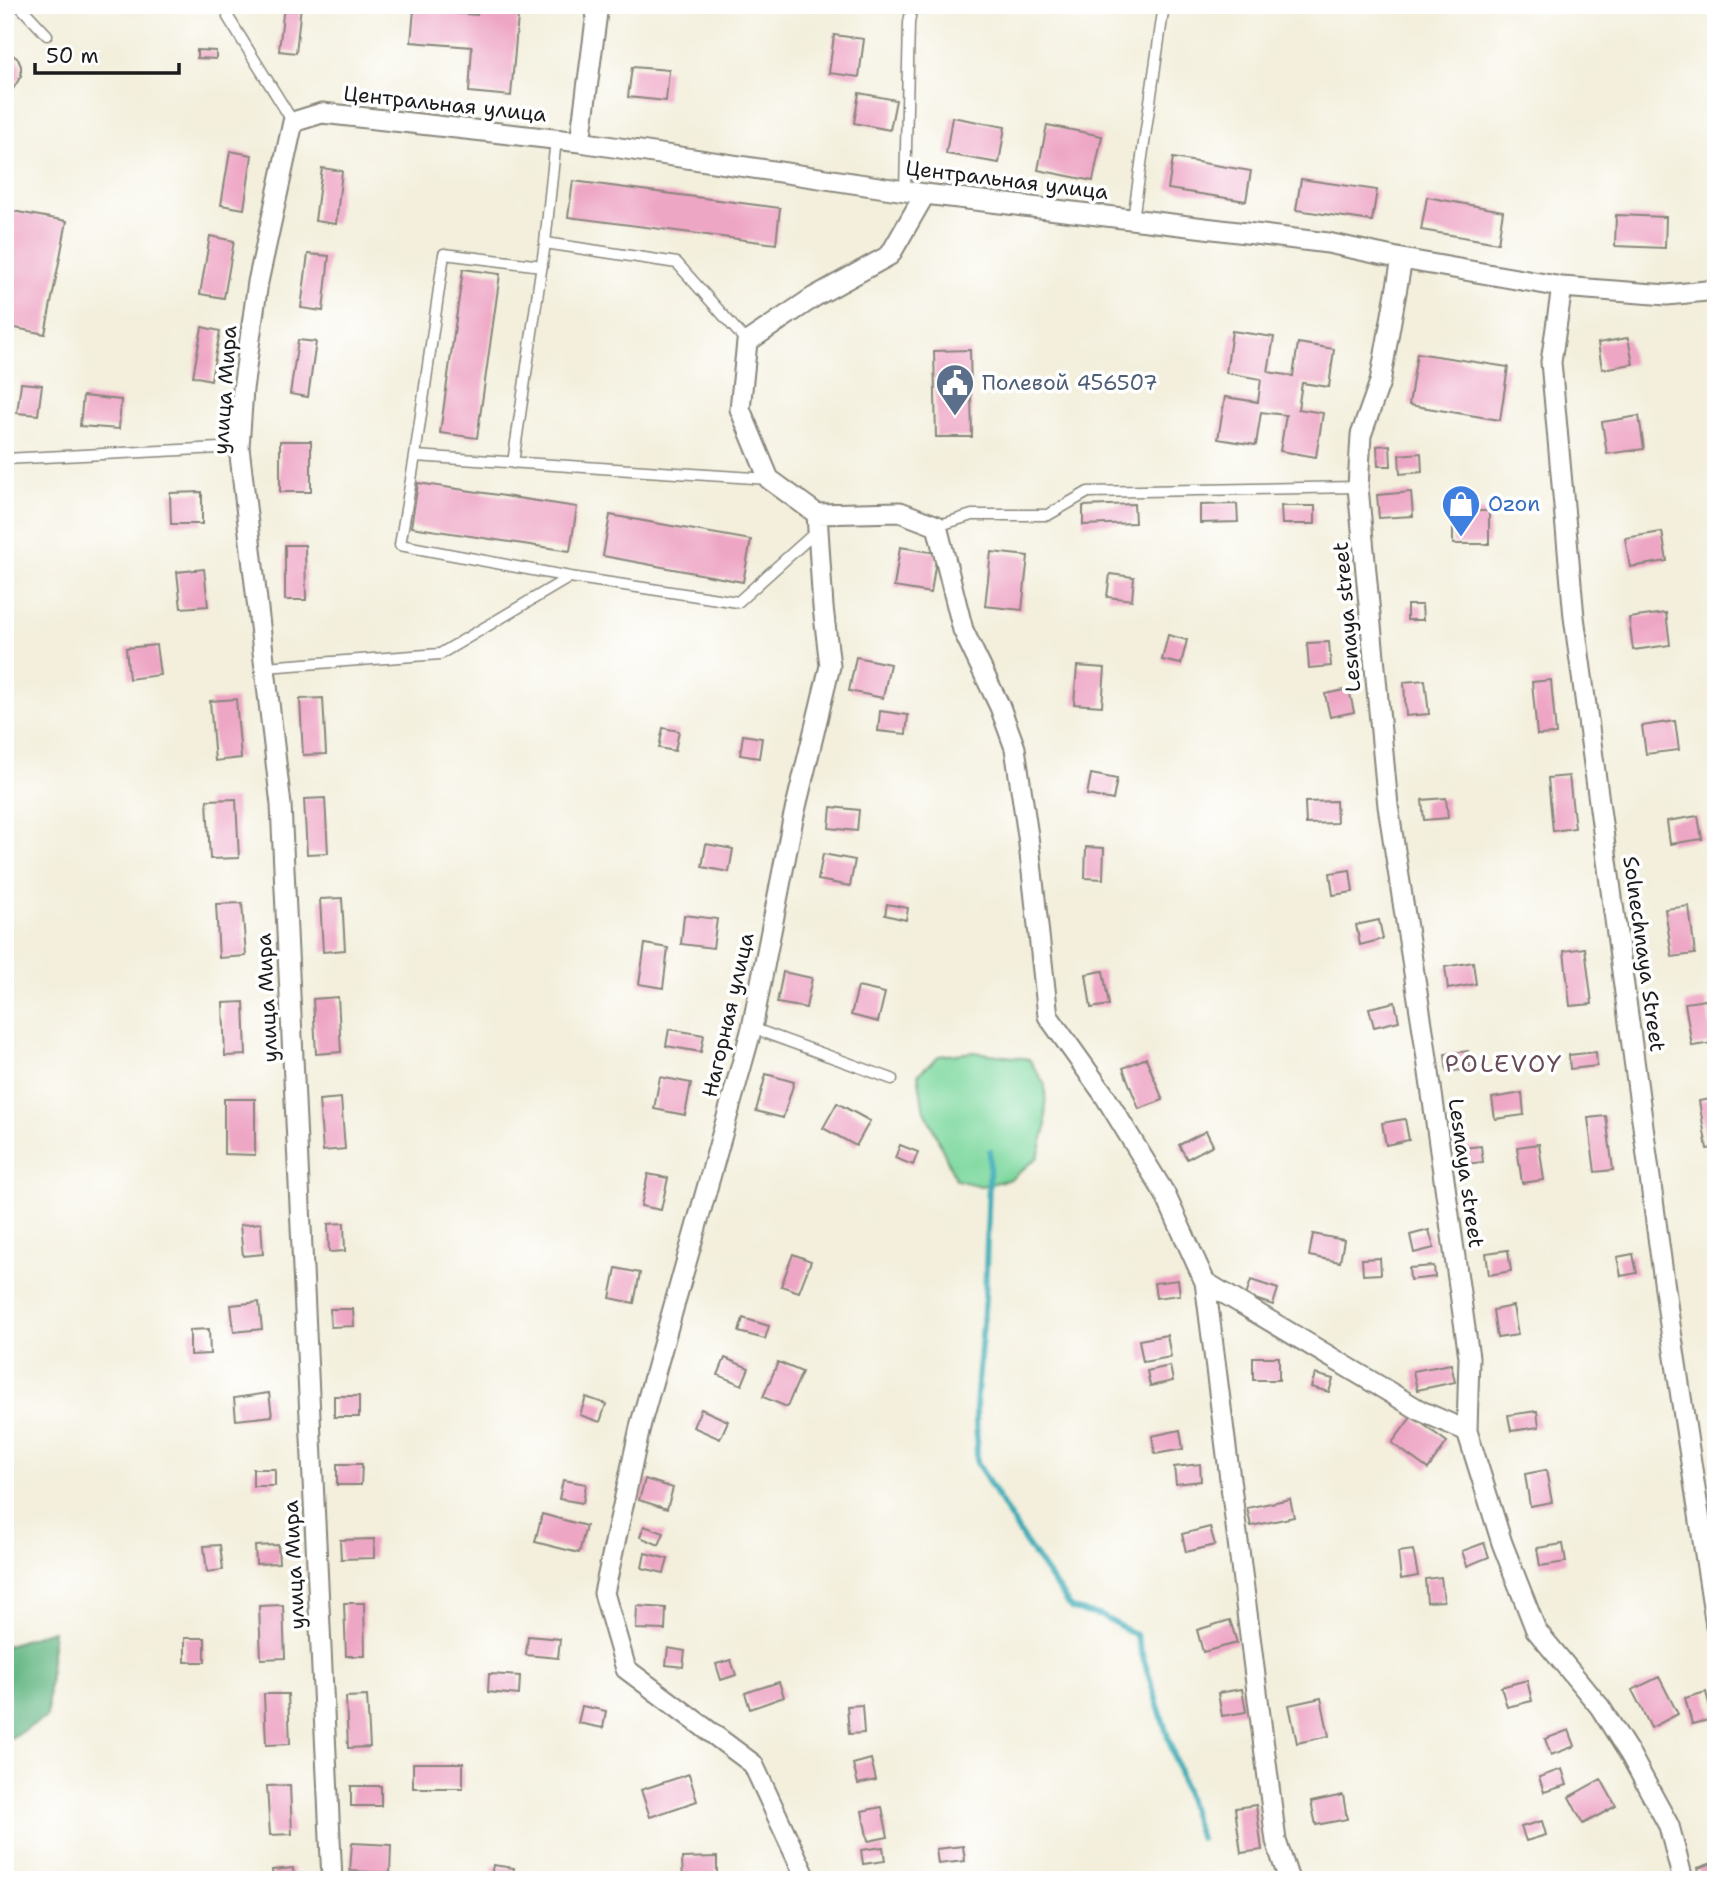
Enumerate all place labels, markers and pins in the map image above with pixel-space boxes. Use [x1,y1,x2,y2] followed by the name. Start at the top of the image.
[934,362,976,417] public building icon: Полевой 456507
[982,369,1158,397] place label: Полевой 456507
[1440,483,1482,538] shop icon: Ozon
[1488,490,1540,518] place label: Ozon

